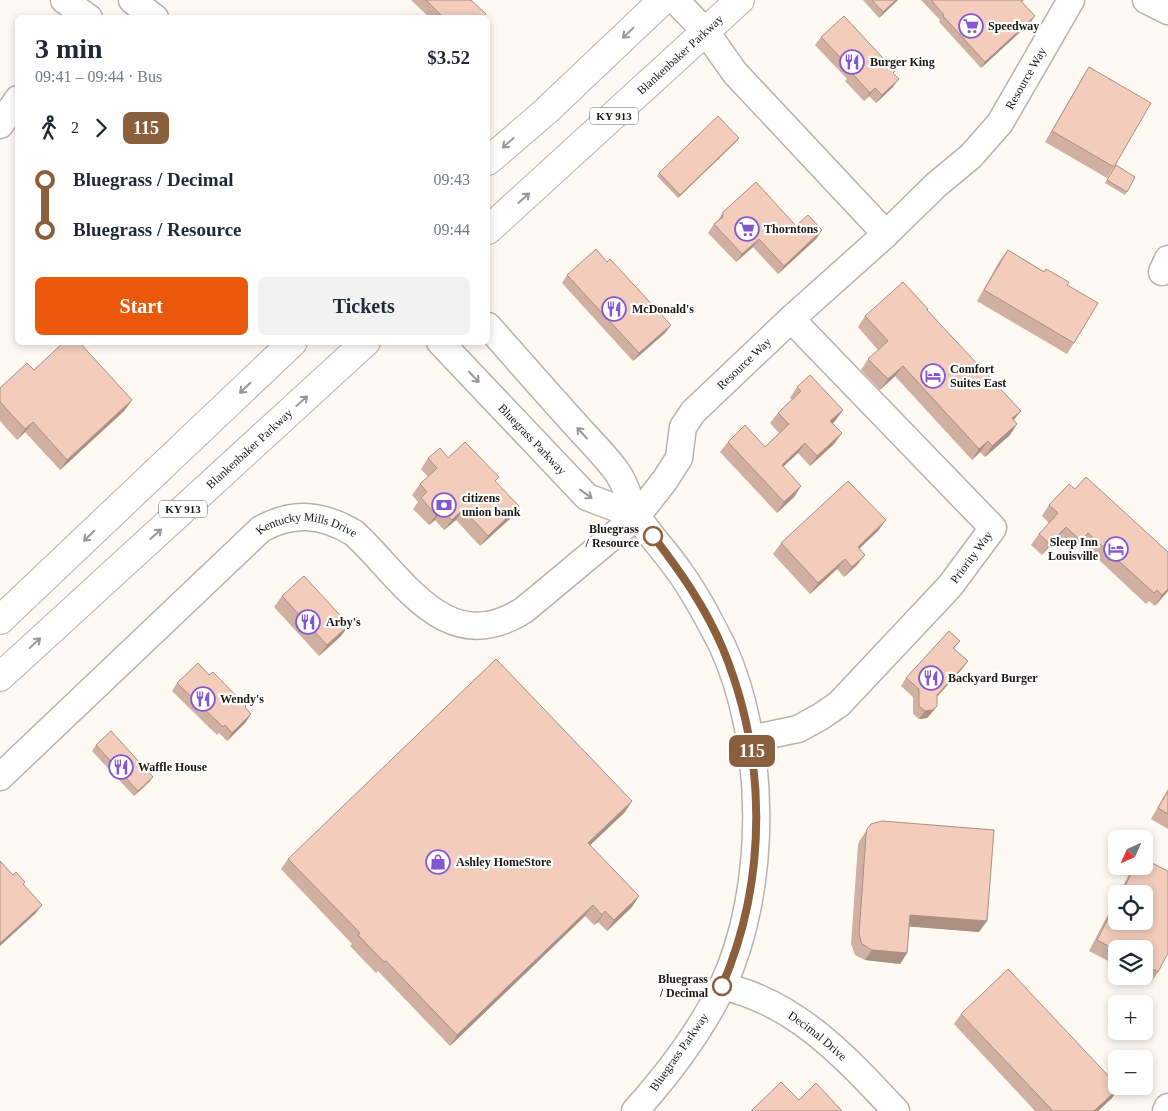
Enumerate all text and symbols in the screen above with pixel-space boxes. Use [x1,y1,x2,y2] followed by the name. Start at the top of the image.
[634,12,726,98] street label: Blankenbaker Parkway
[958,13,984,39] supermarket icon: Speedway
[988,19,1039,33] place label: Speedway
[621,27,634,39] one-way arrow
[35,33,103,64] text: 3 min
[1002,45,1049,112] street label: Resource Way
[427,47,470,68] text: $3.52
[839,49,865,75] restaurant icon: Burger King
[870,55,935,69] place label: Burger King
[35,68,162,85] text: 09:41 – 09:44 · Bus
[590,108,638,124] road number: KY 913
[35,114,63,142] icon: walk
[87,114,115,142] icon: forward
[133,118,159,138] text: 115
[71,119,79,136] text: 2
[502,138,515,149] one-way arrow
[73,169,233,190] text: Bluegrass / Decimal
[434,171,470,188] text: 09:43
[517,192,530,204] one-way arrow
[734,216,760,242] supermarket icon: Thorntons
[73,219,242,240] text: Bluegrass / Resource
[434,221,470,238] text: 09:44
[764,222,818,236] place label: Thorntons
[35,277,248,335] button: Start
[258,277,470,335] button: Tickets
[601,296,627,322] restaurant icon: McDonald's
[632,302,694,316] place label: McDonald's
[714,335,774,392] street label: Resource Way
[950,362,1006,390] place label: Comfort Suites East
[920,363,946,389] hotel icon: Comfort Suites East
[468,371,480,384] one-way arrow
[238,382,251,394] one-way arrow
[295,395,308,407] one-way arrow
[495,401,569,478] street label: Bluegrass Parkway
[203,406,295,492] street label: Blankenbaker Parkway
[576,426,588,439] one-way arrow
[580,488,593,499] one-way arrow
[462,491,521,519] place label: citizens union bank
[431,492,457,518] bank icon: citizens union bank
[159,500,207,518] road number: KY 913
[253,510,360,540] text: Kentucky Mills Drive
[585,522,640,550] place label: Bluegrass / Resource
[643,526,663,546] marker: Bluegrass / Resource
[149,528,162,540] one-way arrow
[948,528,995,586] street label: Priority Way
[253,529,359,545] street label: Kentucky Mills Drive
[83,530,95,543] one-way arrow
[1048,535,1099,563] place label: Sleep Inn Louisville
[1103,536,1129,562] hotel icon: Sleep Inn Louisville
[295,609,321,635] restaurant icon: Arby's
[326,615,361,629] place label: Arby's
[29,637,42,649] one-way arrow
[918,665,944,691] restaurant icon: Backyard Burger
[948,671,1038,685] place label: Backyard Burger
[190,686,216,712] restaurant icon: Wendy's
[220,692,264,706] place label: Wendy's
[723,735,781,767] line badge: 115
[739,741,765,761] text: 115
[108,754,134,780] restaurant icon: Waffle House
[138,760,208,774] place label: Waffle House
[1108,830,1152,875] north arrow
[1108,830,1153,1095] map controls
[425,849,451,875] shop icon: Ashley HomeStore
[456,855,552,869] place label: Ashley HomeStore
[1108,885,1153,930] button: locate
[1108,940,1153,985] button: layers
[658,972,709,1000] place label: Bluegrass / Decimal
[712,976,732,996] marker: Bluegrass / Decimal
[1108,995,1153,1040] button: +
[786,1008,850,1064] street label: Decimal Drive
[647,1010,711,1094] street label: Bluegrass Parkway
[1108,1050,1153,1095] button: −

